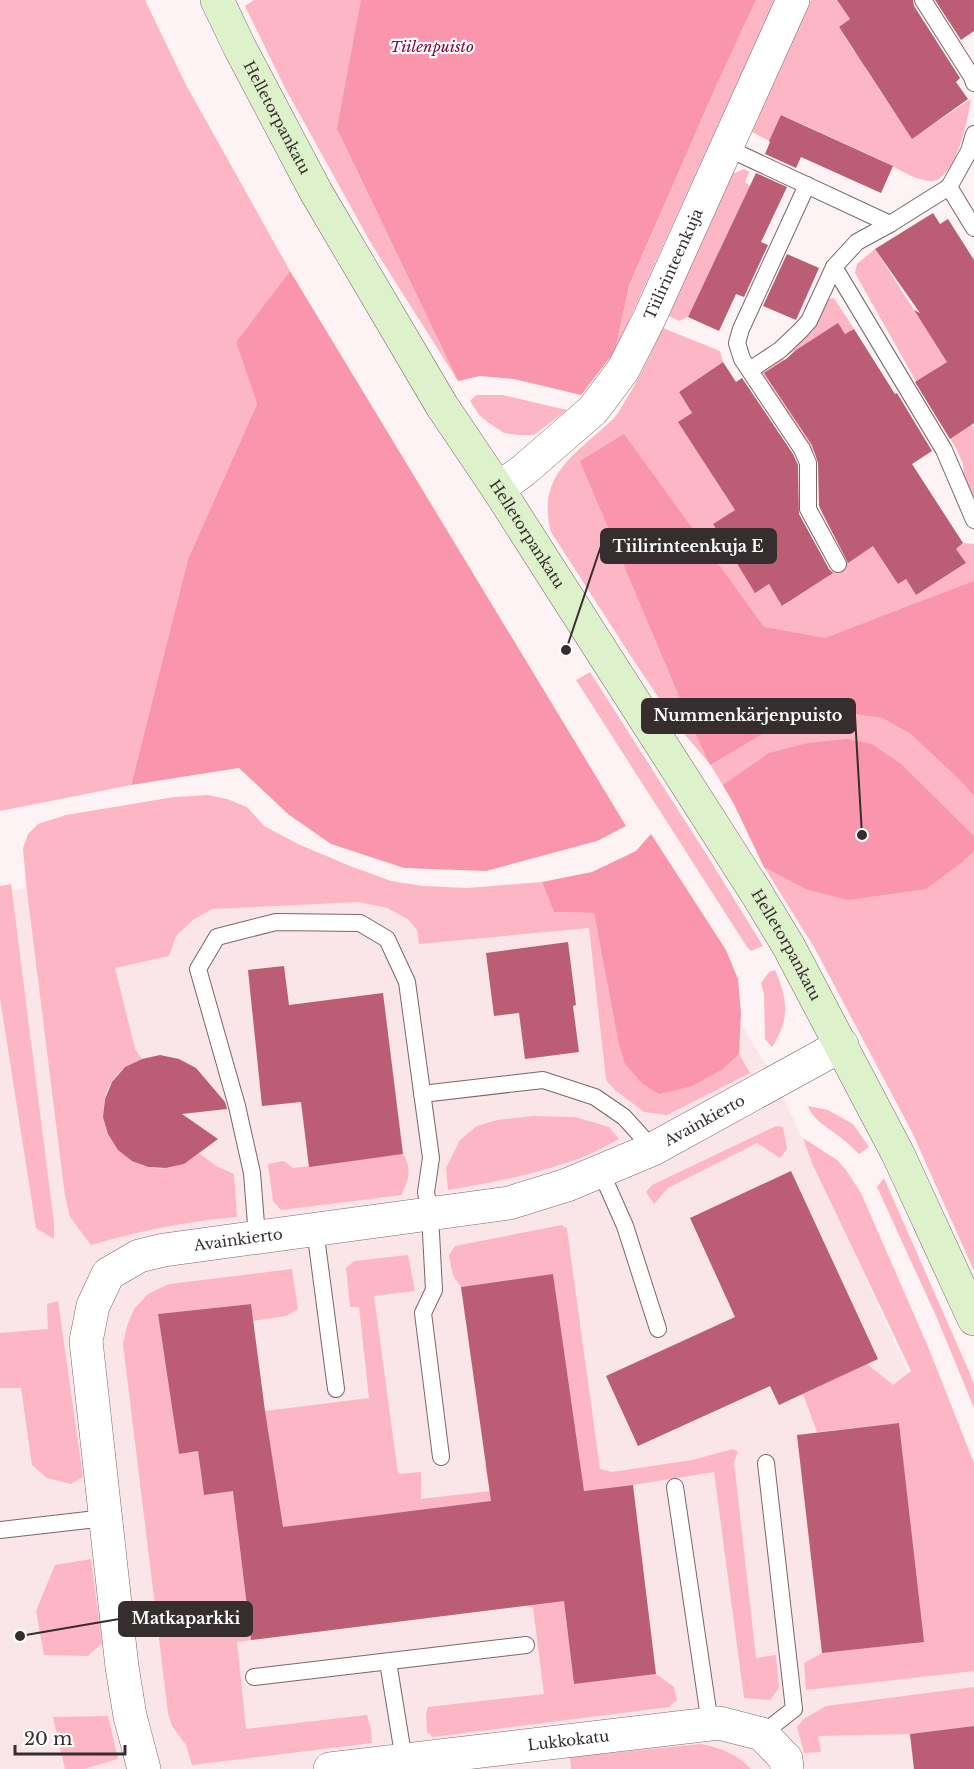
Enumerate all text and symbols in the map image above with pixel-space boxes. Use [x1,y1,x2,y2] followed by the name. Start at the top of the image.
[390,37,474,56] park label: Tiilenpuisto
[240,58,315,177] street label: Helletorpankatu
[640,205,707,323] street label: Tiilirinteenkuja
[485,476,569,592] street label: Helletorpankatu
[601,529,776,563] callout: Tiilirinteenkuja E
[613,536,763,556] text: Tiilirinteenkuja E
[642,699,855,733] callout: Nummenkärjenpuisto
[654,705,842,725] text: Nummenkärjenpuisto
[747,885,826,1004] street label: Helletorpankatu
[660,1090,748,1151] street label: Avainkierto
[192,1224,284,1255] street label: Avainkierto
[119,1602,252,1636] callout: Matkaparkki
[132,1608,241,1628] text: Matkaparkki
[15,1718,124,1756] scale bar
[526,1726,610,1755] street label: Lukkokatu
[24,1728,72,1750] text: 20 m

